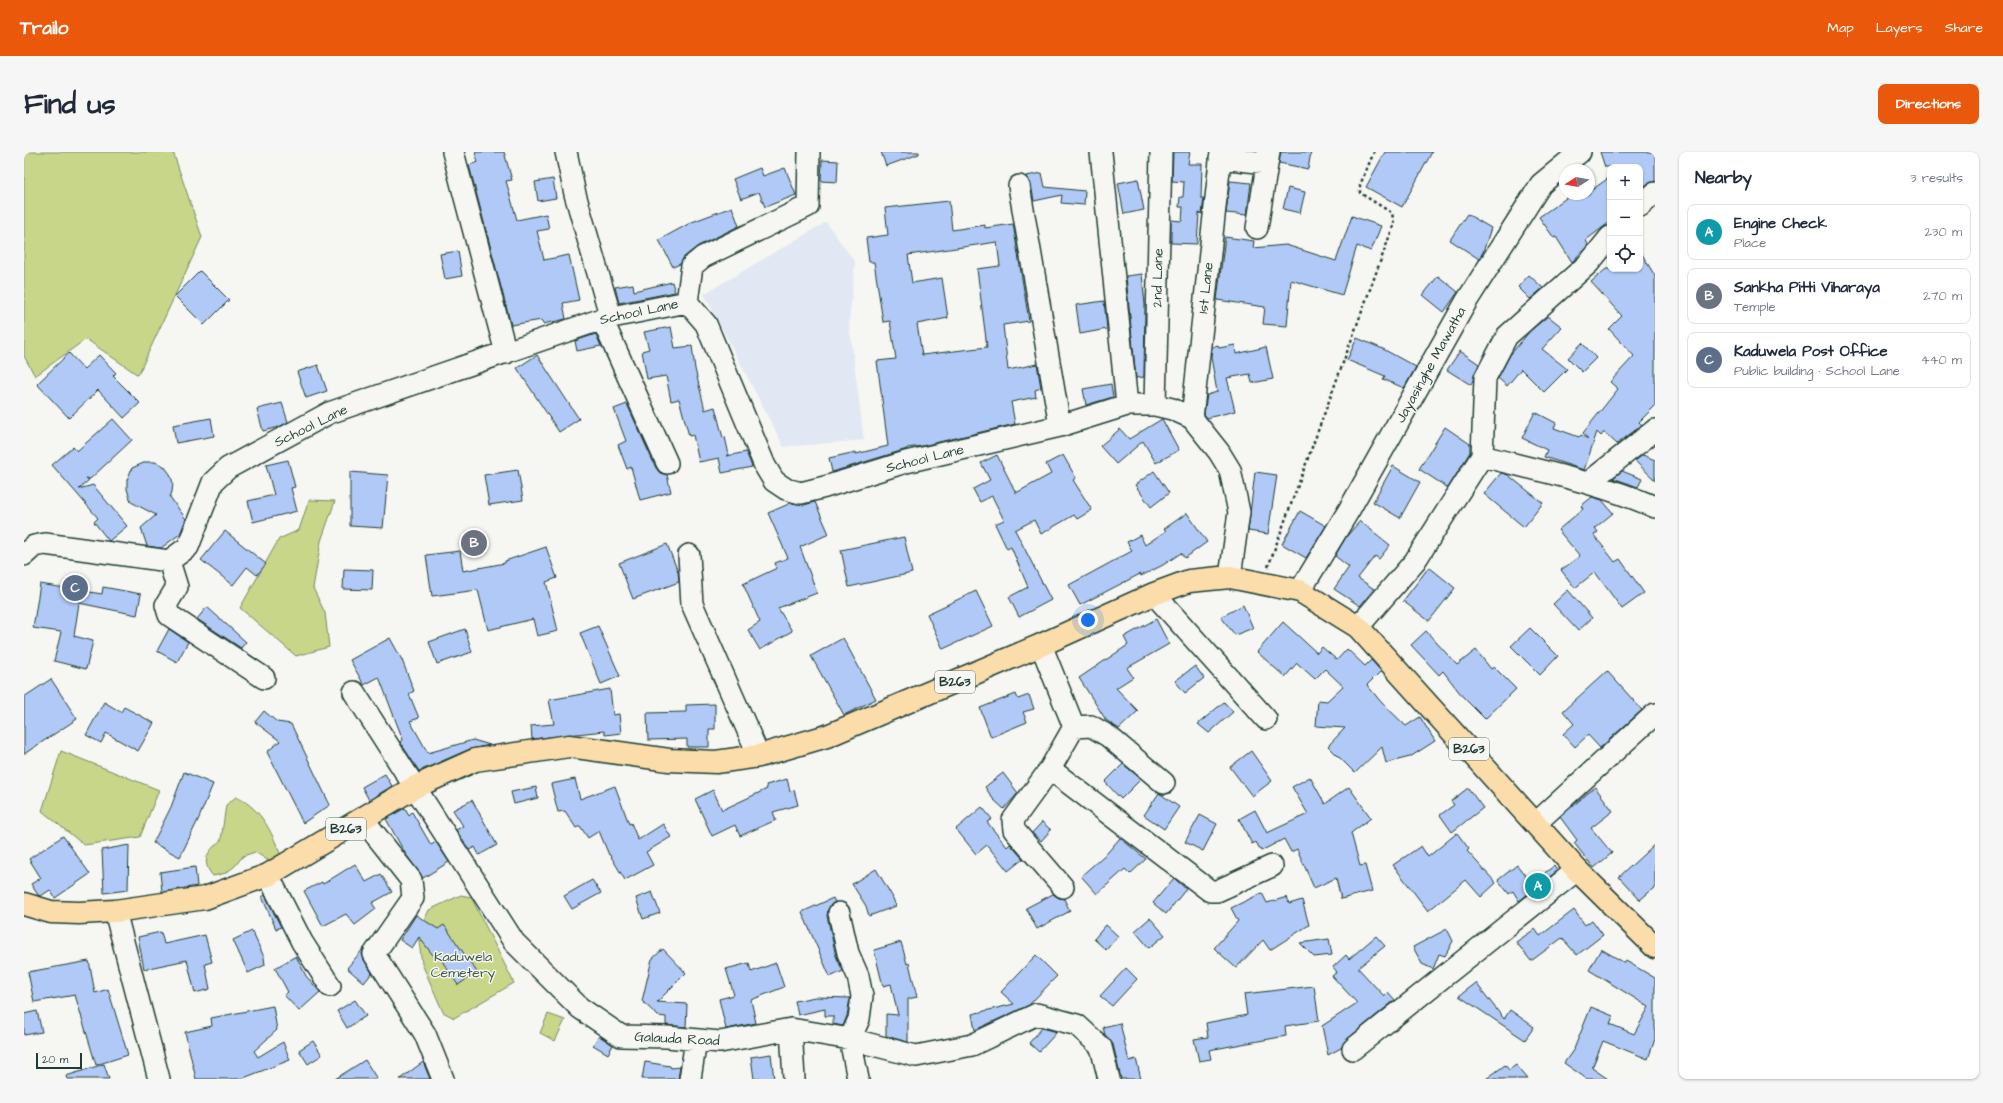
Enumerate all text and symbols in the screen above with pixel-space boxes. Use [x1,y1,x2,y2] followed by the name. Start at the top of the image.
[20,15,69,42] text: Trailo
[1827,18,1854,38] text: Map
[1876,18,1923,38] text: Layers
[1945,18,1983,38] text: Share
[1878,84,1979,124] button: Directions
[24,85,115,124] text: Find us
[1559,164,1595,200] north arrow
[1607,164,1643,272] map controls
[1607,164,1643,200] button: +
[1695,166,1752,190] text: Nearby
[1910,169,1963,187] text: 3 results
[1607,200,1643,236] button: −
[1734,213,1827,234] text: Engine Check
[1705,223,1713,241] text: A
[1924,223,1962,241] text: 230 m
[1734,234,1766,252] text: Place
[1607,236,1643,272] button: locate
[1147,248,1169,308] street label: 2nd Lane
[1193,261,1219,315] street label: 1st Lane
[1734,277,1880,298] text: Sankha Pitti Viharaya
[1704,287,1714,305] text: B
[1923,287,1962,305] text: 270 m
[598,294,680,330] street label: School Lane
[1734,298,1776,316] text: Temple
[1391,303,1471,427] street label: Jayasinghe Mawatha
[1734,341,1888,362] text: Kaduwela Post Office
[1704,351,1714,369] text: C
[1921,351,1962,369] text: 440 m
[1734,362,1900,380] text: Public building · School Lane
[271,399,352,452] street label: School Lane
[884,440,967,478] street label: School Lane
[461,528,487,558] pin: B
[62,573,88,603] pin: C
[1078,610,1098,630] your location
[935,671,975,693] road number: B263
[1449,738,1489,760] road number: B263
[326,818,366,840] road number: B263
[1525,871,1551,901] pin: A
[431,947,496,983] park label: Kaduwela Cemetery
[634,1027,720,1051] street label: Galauda Road
[36,1051,82,1070] scale bar
[42,1052,68,1067] text: 20 m

